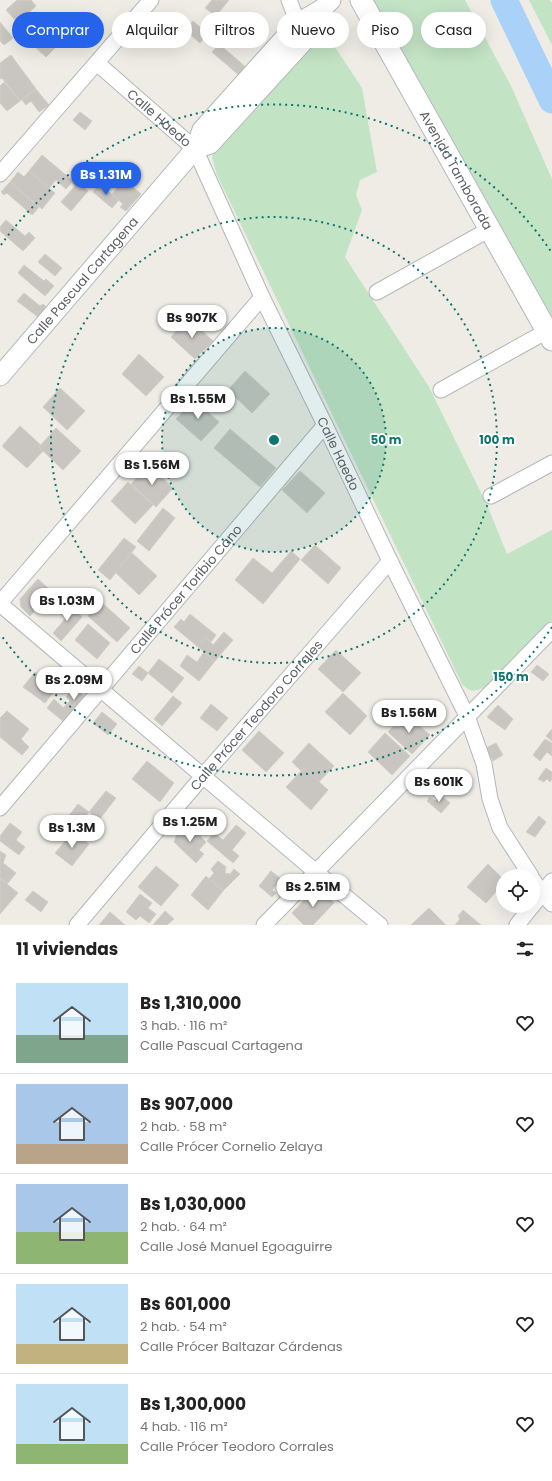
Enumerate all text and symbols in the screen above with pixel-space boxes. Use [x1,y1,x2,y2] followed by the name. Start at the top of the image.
[12,12,104,48] chip: Comprar
[112,12,192,48] chip: Alquilar
[200,12,269,48] chip: Filtros
[277,12,349,48] chip: Nuevo
[357,12,413,48] chip: Piso
[421,12,486,48] chip: Casa
[123,85,195,152] street label: Calle Haedo
[415,107,497,233] street label: Avenida Tamborada
[65,162,147,196] pin: Bs 1.31M
[80,165,132,184] text: Bs 1.31M
[22,213,143,349] street label: Calle Pascual Cartagena
[155,305,229,339] pin: Bs 907K
[166,308,218,327] text: Bs 907K
[157,386,239,420] pin: Bs 1.55M
[170,389,226,408] text: Bs 1.55M
[312,413,364,494] street label: Calle Haedo
[371,431,402,448] text: 50 m
[479,431,515,448] text: 100 m
[267,433,281,447] centre of rings
[111,452,193,486] pin: Bs 1.56M
[124,455,180,474] text: Bs 1.56M
[126,521,247,658] street label: Calle Prócer Toribio Cano
[26,588,108,622] pin: Bs 1.03M
[39,591,95,610] text: Bs 1.03M
[186,636,327,795] street label: Calle Prócer Teodoro Corrales
[33,667,115,701] pin: Bs 2.09M
[493,668,529,685] text: 150 m
[45,670,103,689] text: Bs 2.09M
[368,700,450,734] pin: Bs 1.56M
[381,703,437,722] text: Bs 1.56M
[402,769,476,803] pin: Bs 601K
[414,772,464,791] text: Bs 601K
[149,809,231,843] pin: Bs 1.25M
[163,812,217,831] text: Bs 1.25M
[35,815,109,849] pin: Bs 1.3M
[49,818,95,837] text: Bs 1.3M
[496,869,540,913] map controls
[496,869,540,913] button: locate
[272,874,354,908] pin: Bs 2.51M
[286,877,340,896] text: Bs 2.51M
[16,937,118,961] text: 11 viviendas
[514,938,536,960] icon: filters
[140,991,241,1015] text: Bs 1,310,000
[48,999,96,1047] icon: home
[514,1012,536,1034] icon: heart
[140,1016,227,1035] text: 3 hab. · 116 m²
[140,1036,303,1055] text: Calle Pascual Cartagena
[140,1092,233,1116] text: Bs 907,000
[48,1100,96,1148] icon: home
[514,1113,536,1135] icon: heart
[140,1117,227,1136] text: 2 hab. · 58 m²
[140,1137,323,1156] text: Calle Prócer Cornelio Zelaya
[140,1192,246,1216] text: Bs 1,030,000
[48,1200,96,1248] icon: home
[514,1213,536,1235] icon: heart
[140,1217,227,1236] text: 2 hab. · 64 m²
[140,1237,332,1256] text: Calle José Manuel Egoaguirre
[140,1292,231,1316] text: Bs 601,000
[48,1300,96,1348] icon: home
[514,1313,536,1335] icon: heart
[140,1317,227,1336] text: 2 hab. · 54 m²
[140,1337,343,1356] text: Calle Prócer Baltazar Cárdenas
[140,1392,246,1416] text: Bs 1,300,000
[48,1400,96,1448] icon: home
[514,1413,536,1435] icon: heart
[140,1417,228,1436] text: 4 hab. · 116 m²
[140,1437,334,1456] text: Calle Prócer Teodoro Corrales

